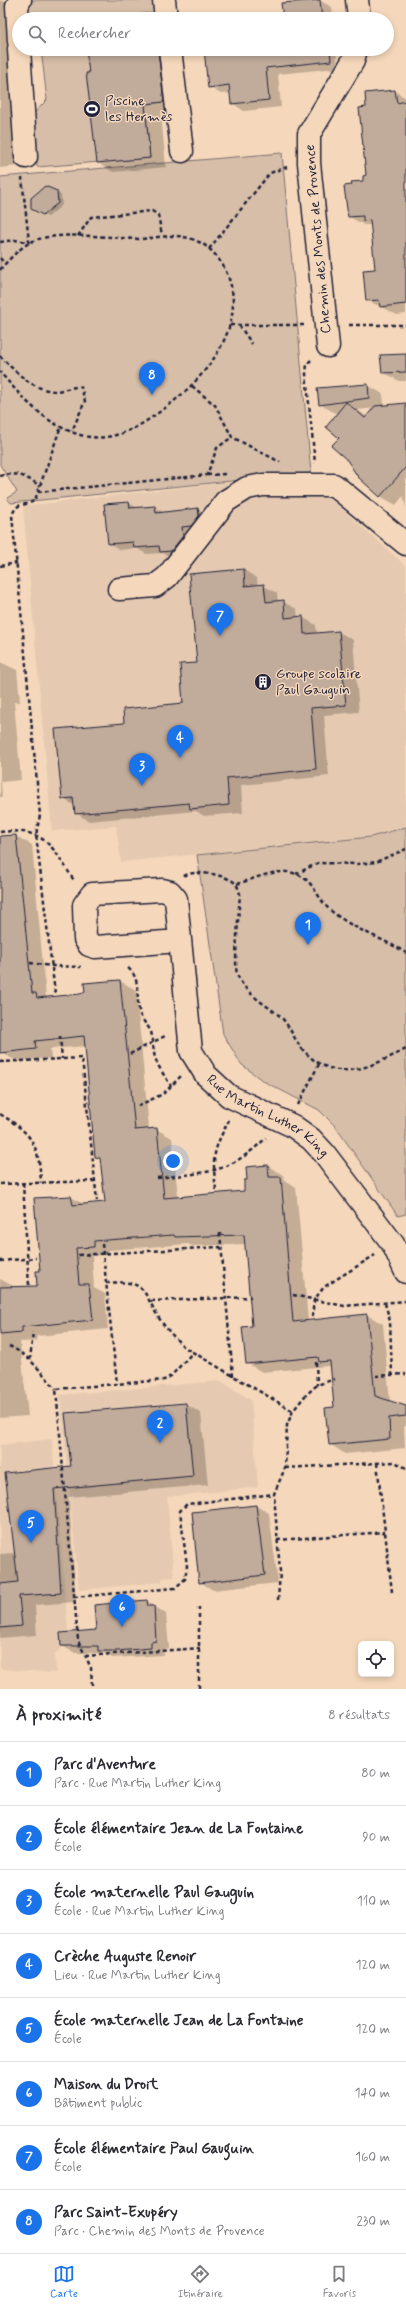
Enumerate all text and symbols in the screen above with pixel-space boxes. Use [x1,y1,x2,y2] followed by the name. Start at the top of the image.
[12,12,394,56] search box
[26,23,48,45] icon: search
[58,24,131,44] text: Rechercher
[105,92,173,126] place label: Piscine les Hermès
[82,99,102,119] sports icon: Piscine les Hermès
[301,144,335,334] street label: Chemin des Monts de Provence
[139,362,165,395] pin: 8
[207,603,233,636] pin: 7
[276,665,362,699] place label: Groupe scolaire Paul Gauguin
[253,672,273,692] building icon: Groupe scolaire Paul Gauguin
[167,725,193,758] pin: 4
[129,753,155,786] pin: 3
[295,912,321,945] pin: 1
[203,1071,333,1161] street label: Rue Martin Luther King
[163,1151,183,1171] your location
[147,1410,173,1443] pin: 2
[18,1510,44,1543] pin: 5
[109,1594,135,1627] pin: 6
[358,1641,394,1677] map controls
[358,1641,394,1677] button: locate
[16,1704,101,1726] text: À proximité
[328,1707,390,1724] text: 8 résultats
[54,1755,156,1775] text: Parc d'Aventure
[26,1765,32,1782] text: 1
[361,1765,390,1782] text: 80 m
[54,1775,221,1792] text: Parc · Rue Martin Luther King
[54,1819,303,1839] text: École élémentaire Jean de La Fontaine
[26,1829,32,1846] text: 2
[362,1829,390,1846] text: 90 m
[54,1839,82,1856] text: École
[54,1883,254,1903] text: École maternelle Paul Gauguin
[26,1893,32,1910] text: 3
[357,1893,390,1910] text: 110 m
[54,1903,225,1920] text: École · Rue Martin Luther King
[54,1947,196,1967] text: Crèche Auguste Renoir
[25,1957,33,1974] text: 4
[356,1957,390,1974] text: 120 m
[54,1967,221,1984] text: Lieu · Rue Martin Luther King
[54,2011,303,2031] text: École maternelle Jean de La Fontaine
[25,2021,33,2038] text: 5
[356,2021,390,2038] text: 120 m
[54,2031,82,2048] text: École
[54,2075,158,2095] text: Maison du Droit
[26,2085,32,2102] text: 6
[355,2085,390,2102] text: 140 m
[54,2095,142,2112] text: Bâtiment public
[54,2139,254,2159] text: École élémentaire Paul Gauguin
[25,2149,33,2166] text: 7
[355,2149,390,2166] text: 160 m
[54,2159,82,2176] text: École
[54,2203,178,2223] text: Parc Saint-Exupéry
[25,2213,33,2230] text: 8
[356,2213,390,2230] text: 230 m
[54,2223,265,2240] text: Parc · Chemin des Monts de Provence
[50,2263,78,2301] tab: Carte
[178,2263,223,2301] tab: Itinéraire
[323,2263,356,2301] tab: Favoris

